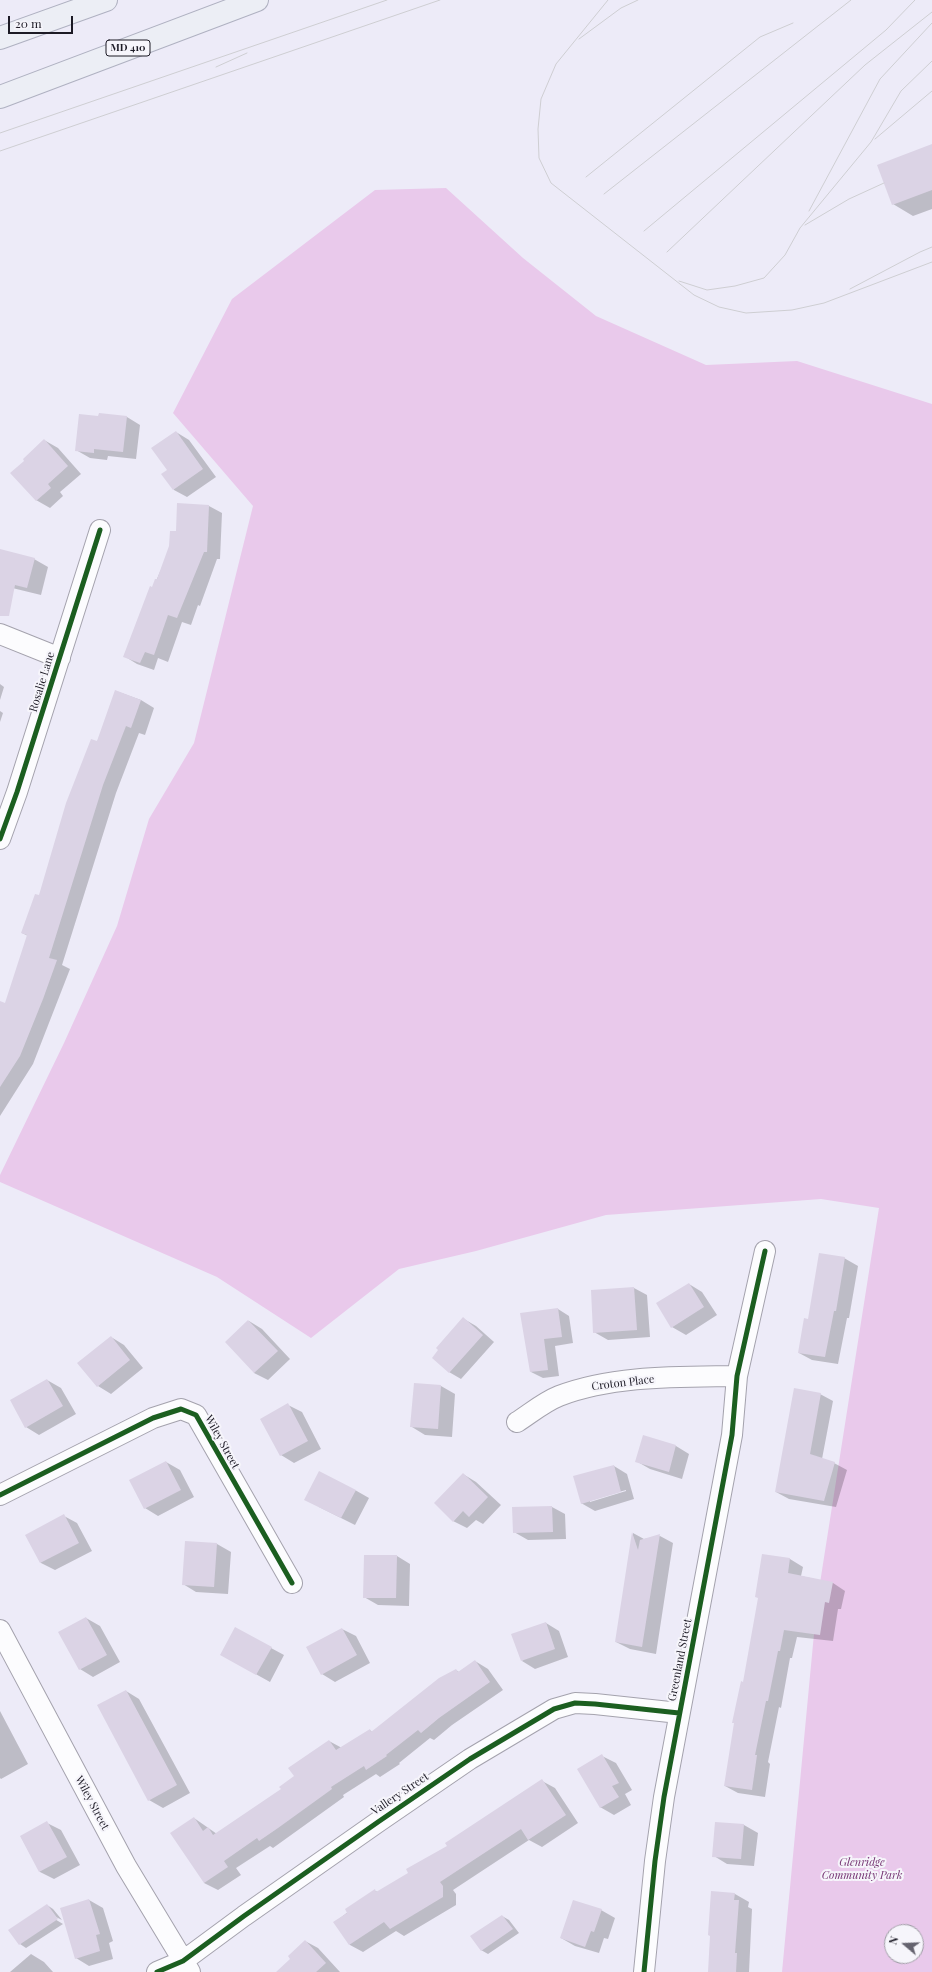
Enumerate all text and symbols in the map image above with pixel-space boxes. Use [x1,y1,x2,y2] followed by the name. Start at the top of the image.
[10,8,75,34] scale bar
[15,15,42,31] text: 20 m
[106,40,150,56] road number: MD 410
[27,650,57,714] street label: Rosalie Lane
[591,1373,655,1393] street label: Croton Place
[202,1413,242,1471] street label: Wiley Street
[666,1618,694,1702] street label: Greenland Street
[369,1770,431,1818] street label: Vallery Street
[72,1774,112,1832] street label: Wiley Street
[822,1856,902,1882] park label: Glenridge Community Park
[884,1924,924,1964] north arrow
[885,1934,902,1946] text: N

